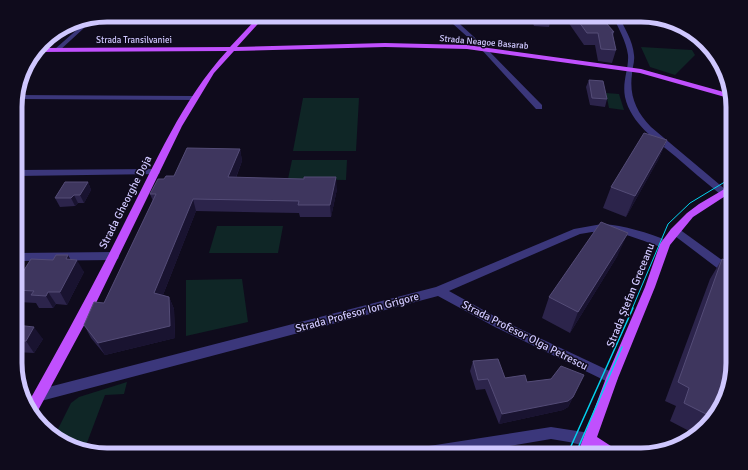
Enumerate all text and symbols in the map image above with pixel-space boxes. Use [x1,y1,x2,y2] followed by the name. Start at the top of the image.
[439,33,529,52] street label: Strada Neagoe Basarab
[96,35,172,46] street label: Strada Transilvaniei
[96,153,155,251] street label: Strada Gheorghe Doja
[604,241,657,349] street label: Strada Ștefan Greceanu
[294,290,420,335] street label: Strada Profesor Ion Grigore
[460,298,590,373] street label: Strada Profesor Olga Petrescu

